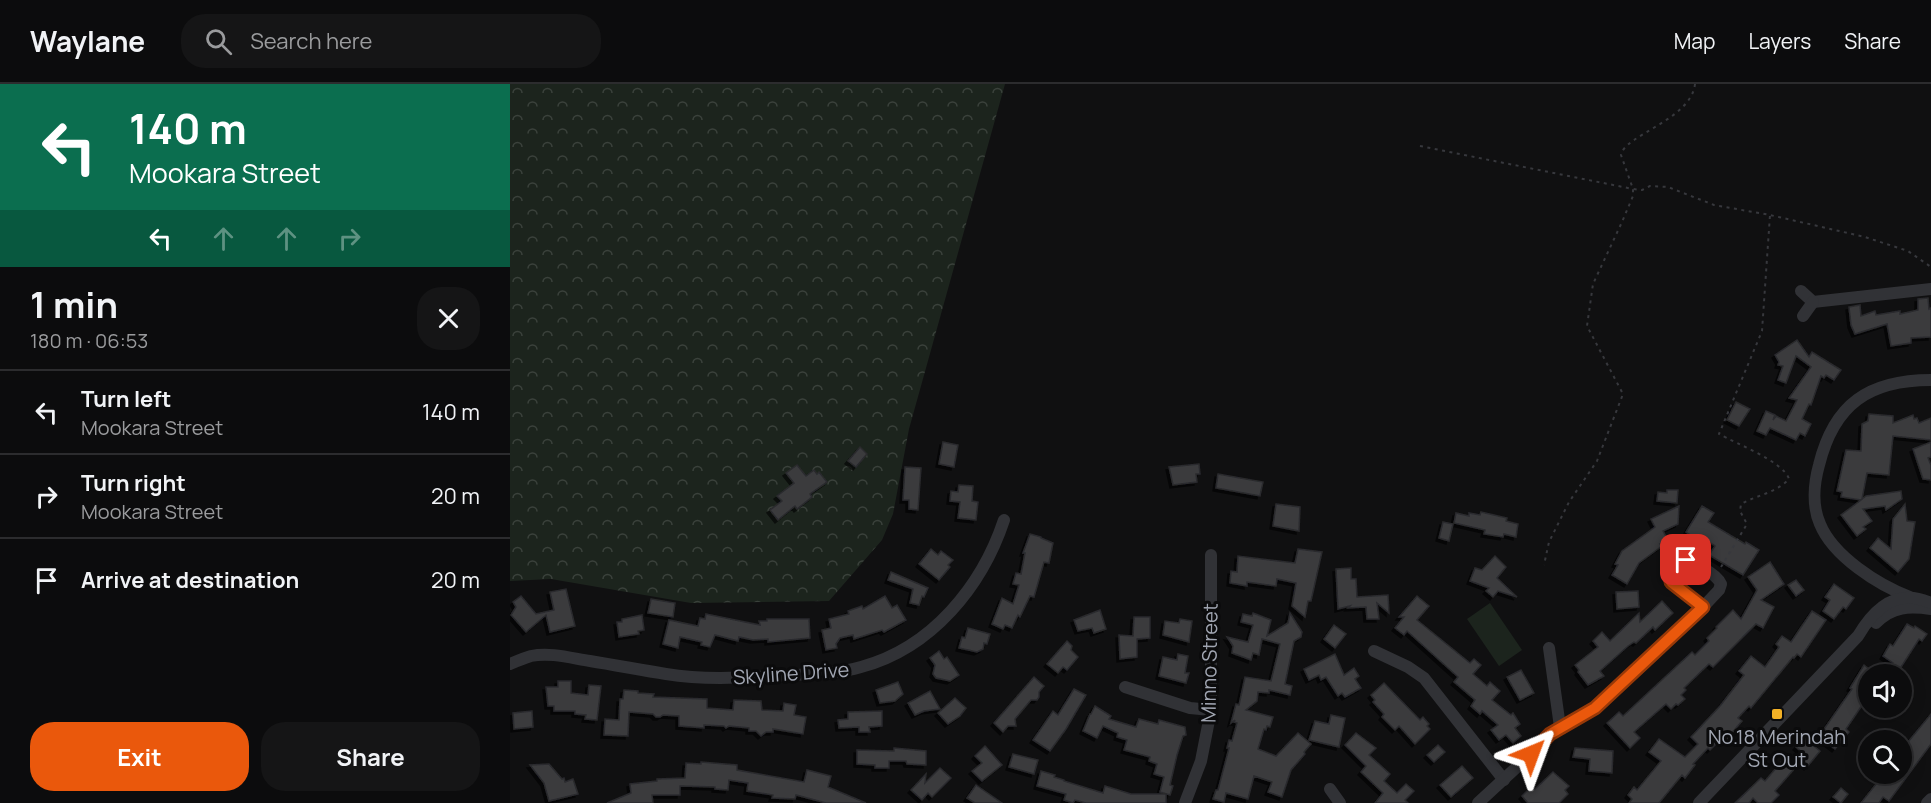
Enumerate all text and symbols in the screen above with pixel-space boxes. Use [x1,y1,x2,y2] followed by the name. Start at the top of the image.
[181,14,601,68] search box
[30,22,145,60] text: Waylane
[202,25,235,58] icon: search
[250,26,372,56] text: Search here
[1674,27,1715,55] text: Map
[1748,27,1811,55] text: Layers
[1844,27,1901,55] text: Share
[129,99,247,157] text: 140 m
[30,108,108,186] icon: left
[129,154,321,191] text: Mookara Street
[144,222,177,255] icon: left
[207,222,240,255] icon: ahead
[270,222,303,255] icon: ahead
[333,222,366,255] icon: right
[30,280,118,329] text: 1 min
[417,287,480,350] button: close
[30,327,148,354] text: 180 m · 06:53
[81,384,171,414] text: Turn left
[30,396,63,429] icon: left
[422,397,480,427] text: 140 m
[81,414,223,441] text: Mookara Street
[81,468,186,498] text: Turn right
[30,480,63,513] icon: right
[431,481,480,511] text: 20 m
[81,498,223,525] text: Mookara Street
[1660,534,1711,585] pin
[1669,543,1702,576] icon: arrive
[30,564,63,597] icon: arrive
[81,565,299,595] text: Arrive at destination
[431,565,480,595] text: 20 m
[1194,603,1224,723] street label: Minno Street
[732,655,850,691] street label: Skyline Drive
[1858,664,1912,784] map controls
[1858,664,1912,718] button: sound
[1770,707,1784,721] marker: No.18 Merindah St Out
[30,722,249,791] button: Exit
[261,722,480,791] button: Share
[1499,722,1563,786] position arrow
[1708,723,1846,773] place label: No.18 Merindah St Out
[1858,730,1912,784] button: search

